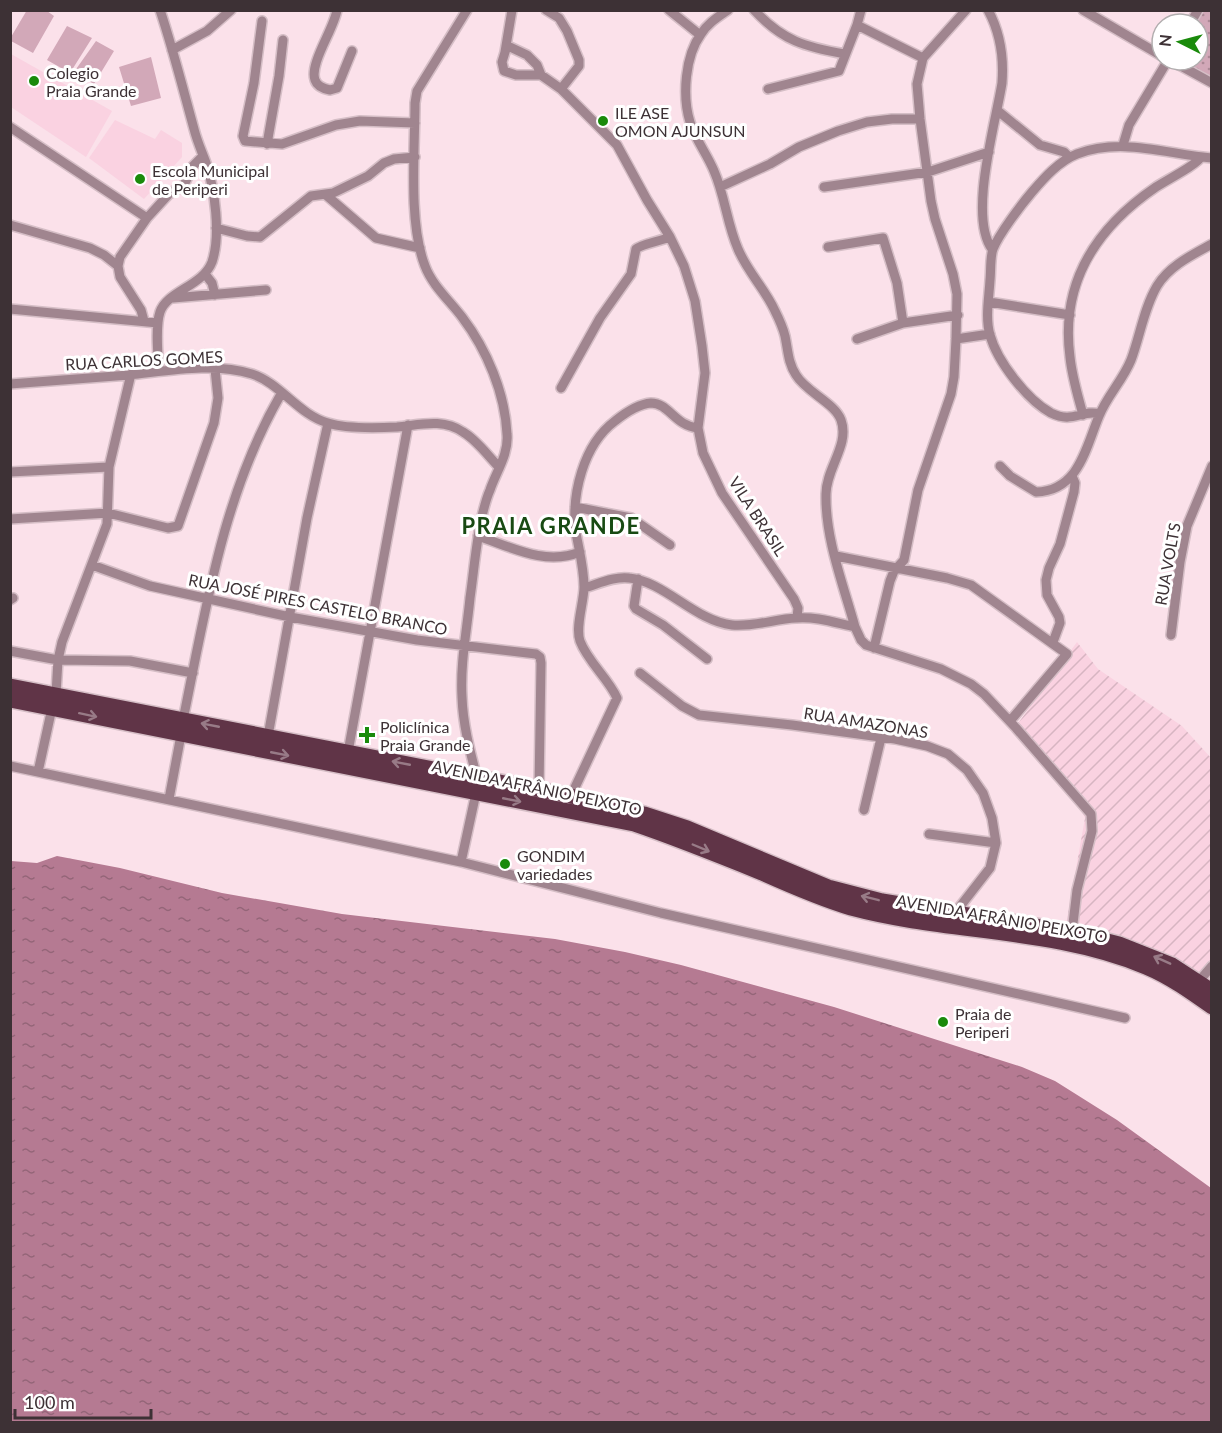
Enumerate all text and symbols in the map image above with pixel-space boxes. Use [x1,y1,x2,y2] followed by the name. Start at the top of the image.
[1150,12,1210,72] north arrow
[1154,33,1175,48] text: N
[46,63,137,100] place label: Colegio Praia Grande
[27,74,41,88] marker: Colegio Praia Grande
[615,103,746,140] place label: ILE ASE OMON AJUNSUN
[596,114,610,128] marker: ILE ASE OMON AJUNSUN
[152,161,269,198] place label: Escola Municipal de Periperi
[133,172,147,186] marker: Escola Municipal de Periperi
[65,346,223,374] street label: RUA CARLOS GOMES
[725,473,791,559] street label: VILA BRASIL
[461,512,641,539] district label: PRAIA GRANDE
[1150,521,1184,607] street label: RUA VOLTS
[187,570,449,638] street label: RUA JOSÉ PIRES CASTELO BRANCO
[802,703,930,741] street label: RUA AMAZONAS
[78,710,98,721] one-way arrow
[380,717,471,754] place label: Policlínica Praia Grande
[201,719,220,730] one-way arrow
[358,726,376,744] marker: Policlínica Praia Grande
[269,749,289,760] one-way arrow
[430,755,644,819] street label: AVENIDA AFRÂNIO PEIXOTO
[392,757,412,768] one-way arrow
[502,795,521,806] one-way arrow
[691,843,709,854] one-way arrow
[517,846,592,883] place label: GONDIM variedades
[498,857,512,871] marker: GONDIM variedades
[895,890,1109,946] street label: AVENIDA AFRÂNIO PEIXOTO
[860,891,879,903] one-way arrow
[1153,954,1171,965] one-way arrow
[955,1004,1011,1041] place label: Praia de Periperi
[936,1015,950,1029] marker: Praia de Periperi
[15,1382,152,1420] scale bar
[24,1391,75,1413] text: 100 m

